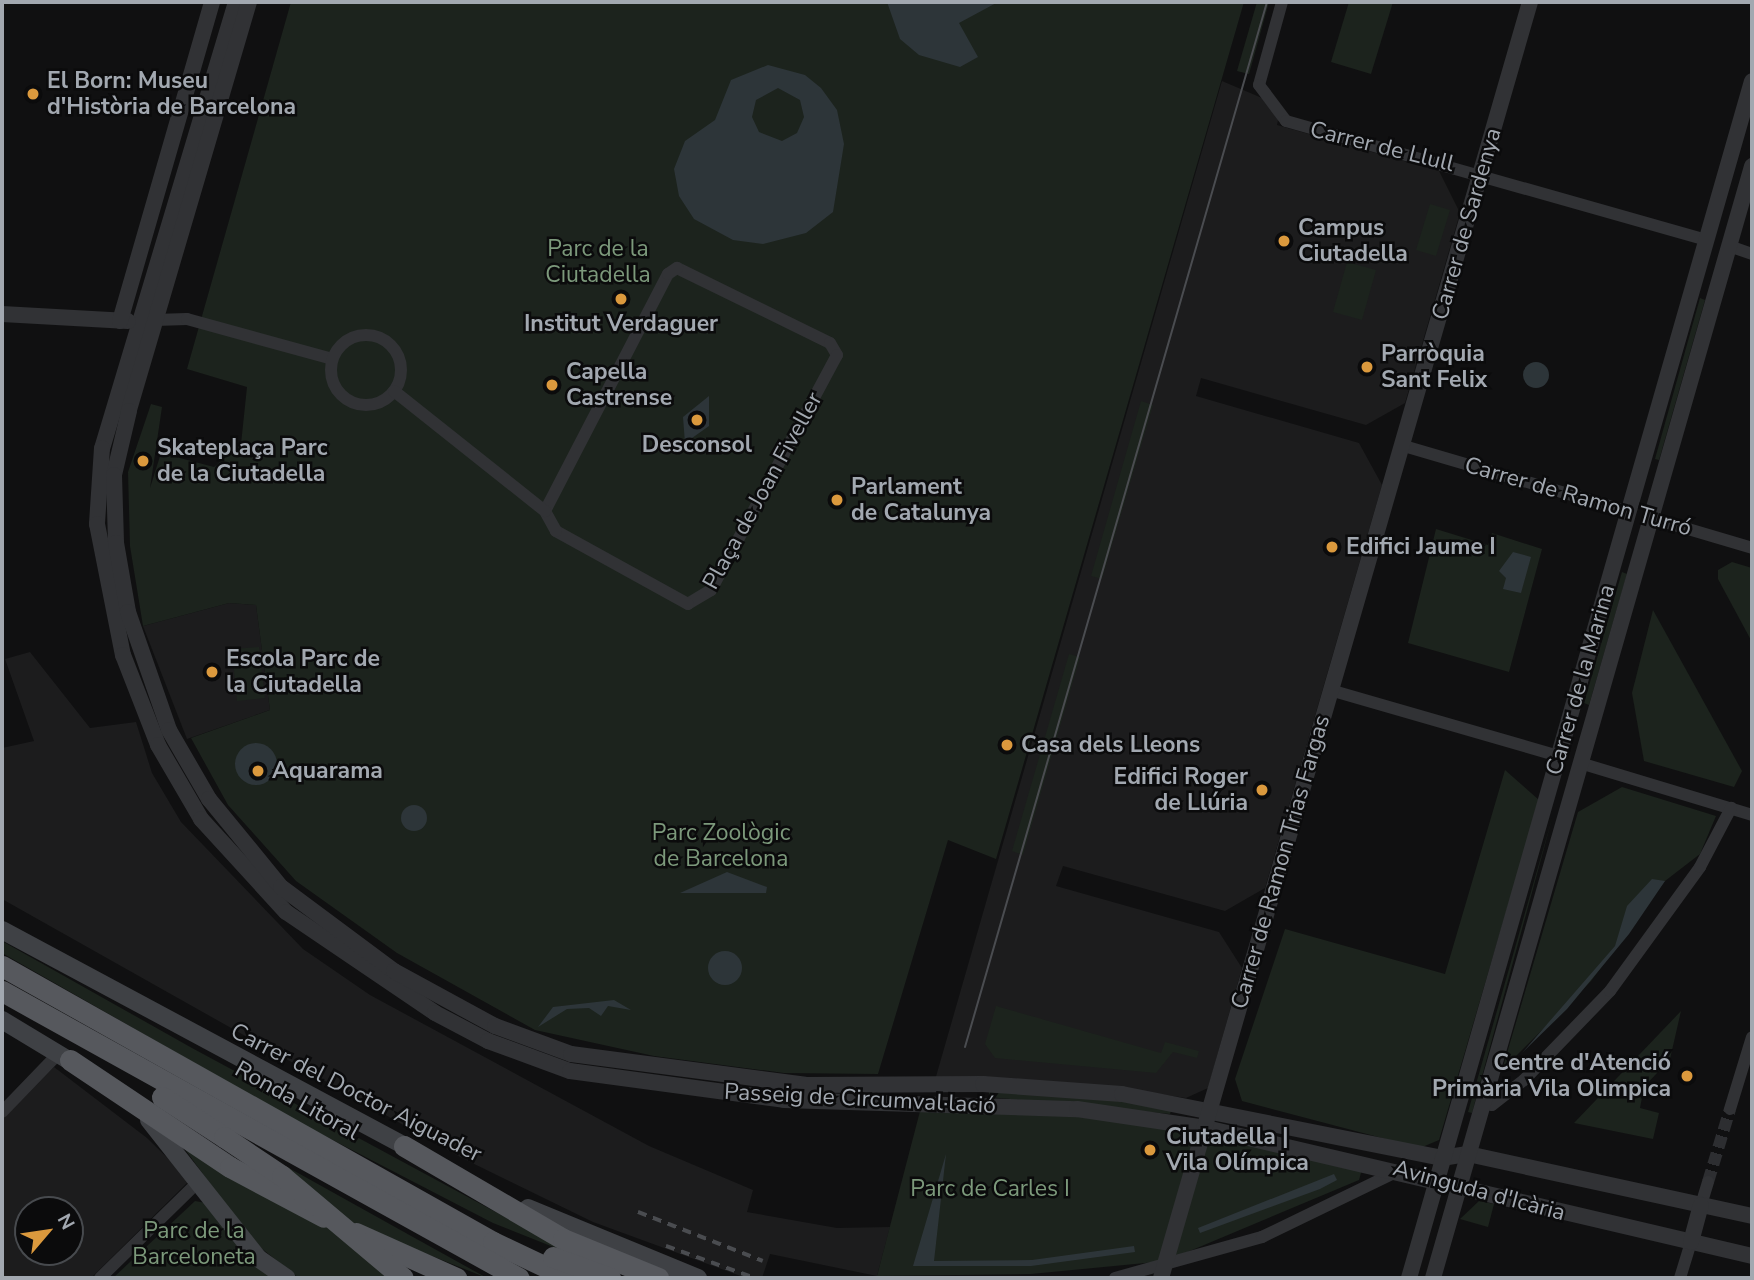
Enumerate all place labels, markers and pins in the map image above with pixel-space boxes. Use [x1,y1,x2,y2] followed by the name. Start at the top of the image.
[47,67,296,121] place label: El Born: Museu d'Història de Barcelona
[25,86,41,102] marker: El Born: Museu d'Història de Barcelona
[1298,214,1408,268] place label: Campus Ciutadella
[1276,233,1292,249] marker: Campus Ciutadella
[613,291,629,307] marker: Institut Verdaguer
[524,310,718,338] place label: Institut Verdaguer
[1381,340,1487,394] place label: Parròquia Sant Felix
[566,358,672,412] place label: Capella Castrense
[1359,359,1375,375] marker: Parròquia Sant Felix
[544,377,560,393] marker: Capella Castrense
[689,412,705,428] marker: Desconsol
[642,431,752,459] place label: Desconsol
[157,434,328,488] place label: Skateplaça Parc de la Ciutadella
[135,453,151,469] marker: Skateplaça Parc de la Ciutadella
[851,473,991,527] place label: Parlament de Catalunya
[829,492,845,508] marker: Parlament de Catalunya
[1346,533,1496,561] place label: Edifici Jaume I
[1324,539,1340,555] marker: Edifici Jaume I
[226,645,380,699] place label: Escola Parc de la Ciutadella
[204,664,220,680] marker: Escola Parc de la Ciutadella
[1021,731,1200,759] place label: Casa dels Lleons
[999,737,1015,753] marker: Casa dels Lleons
[272,757,383,785] place label: Aquarama
[250,763,266,779] marker: Aquarama
[1114,763,1248,817] place label: Edifici Roger de Llúria
[1254,782,1270,798] marker: Edifici Roger de Llúria
[1432,1049,1671,1103] place label: Centre d'Atenció Primària Vila Olimpica
[1677,1066,1697,1086] marker: Centre d'Atenció Primària Vila Olimpica
[1166,1123,1309,1177] place label: Ciutadella | Vila Olímpica
[1140,1140,1160,1160] marker: Ciutadella | Vila Olímpica

